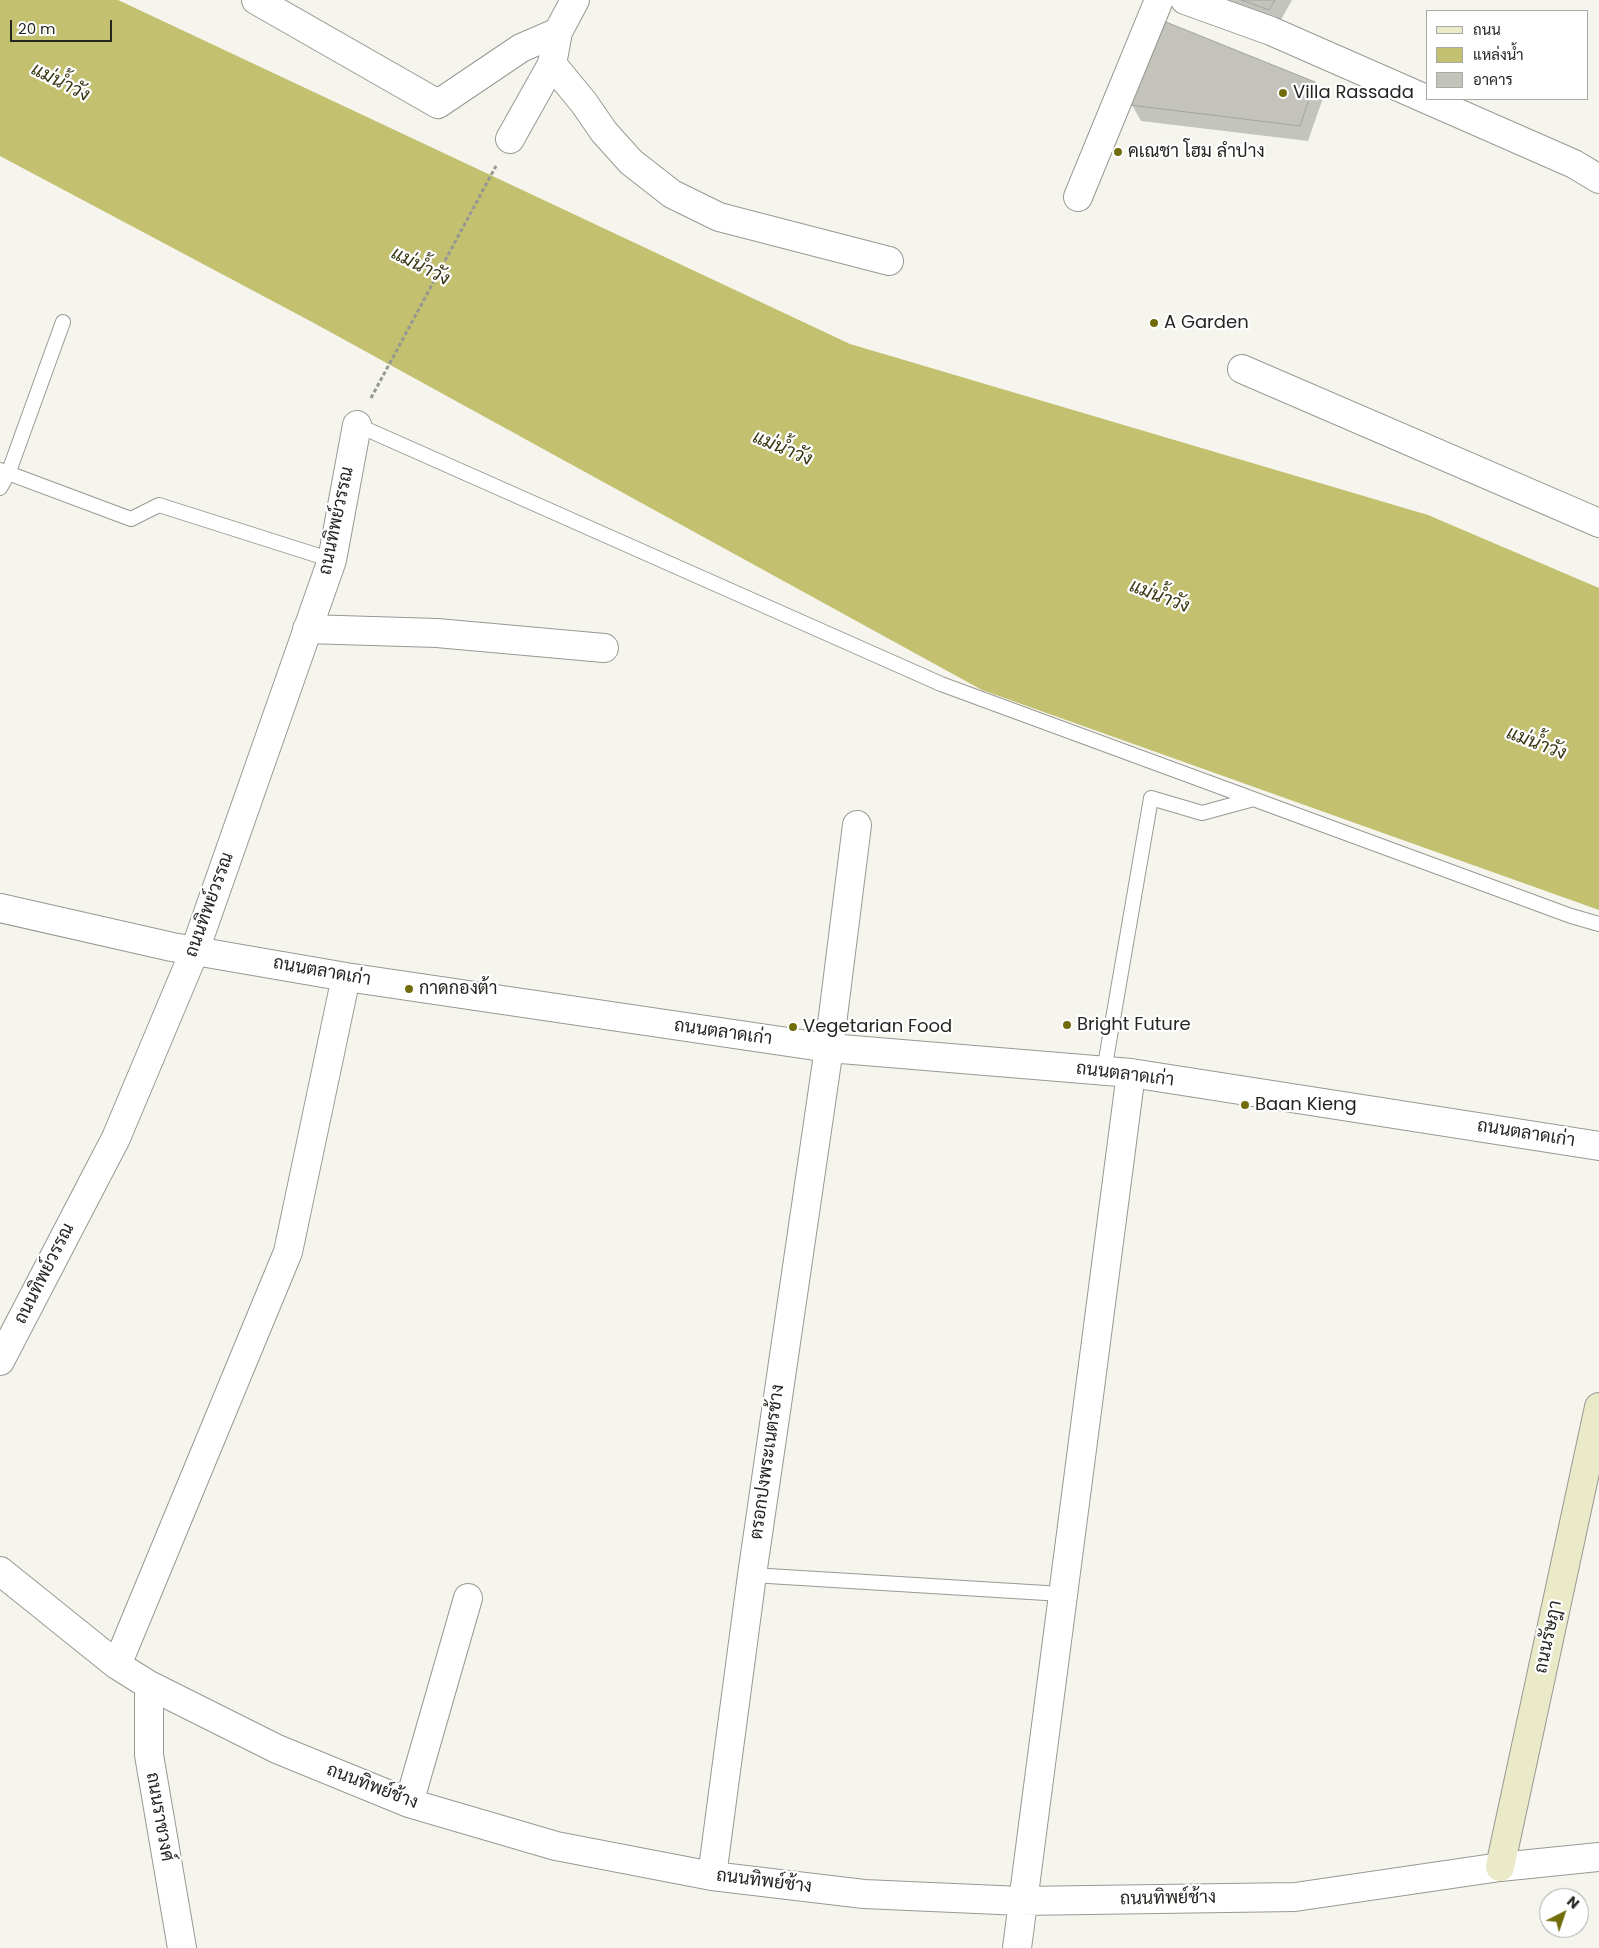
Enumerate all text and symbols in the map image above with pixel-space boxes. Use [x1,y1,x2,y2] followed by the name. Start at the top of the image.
[12,10,115,42] scale bar
[1426,10,1589,100] legend
[18,18,56,39] text: 20 m
[1473,19,1501,40] text: ถนน
[1473,44,1524,65] text: แหล่งน้ำ
[27,59,93,107] water label: แม่น้ำวัง
[1473,69,1513,90] text: อาคาร
[1293,82,1414,104] place label: Villa Rassada
[1277,87,1289,99] marker: Villa Rassada
[1128,141,1265,163] place label: คเณชา โฮม ลำปาง
[1112,146,1124,158] marker: คเณชา โฮม ลำปาง
[387,243,453,291] water label: แม่น้ำวัง
[1164,312,1249,334] place label: A Garden
[1148,317,1160,329] marker: A Garden
[749,426,815,472] water label: แม่น้ำวัง
[315,465,359,577] street label: ถนนทิพย์วรรณ
[1126,575,1192,619] water label: แม่น้ำวัง
[1503,722,1569,766] water label: แม่น้ำวัง
[181,850,239,960] street label: ถนนทิพย์วรรณ
[271,953,373,991] street label: ถนนตลาดเก่า
[419,978,498,1000] place label: กาดกองต้า
[403,983,415,995] marker: กาดกองต้า
[1077,1014,1191,1036] place label: Bright Future
[673,1015,773,1051] street label: ถนนตลาดเก่า
[803,1016,952,1038] place label: Vegetarian Food
[1061,1019,1073,1031] marker: Bright Future
[787,1021,799,1033] marker: Vegetarian Food
[1075,1058,1175,1092] street label: ถนนตลาดเก่า
[1255,1094,1357,1116] place label: Baan Kieng
[1239,1099,1251,1111] marker: Baan Kieng
[1476,1116,1576,1152] street label: ถนนตลาดเก่า
[10,1220,80,1328] street label: ถนนทิพย์วรรณ
[746,1383,790,1541] street label: ตรอกปงพระเนตรช้าง
[1531,1599,1567,1675] street label: ถนนรัษฎา
[323,1760,421,1814] street label: ถนนทิพย์ช้าง
[141,1771,177,1863] street label: ถนนราชวงศ์
[715,1865,813,1899] street label: ถนนทิพย์ช้าง
[1120,1887,1216,1911] street label: ถนนทิพย์ช้าง
[1539,1888,1589,1938] north arrow
[1563,1891,1584,1913] text: N

